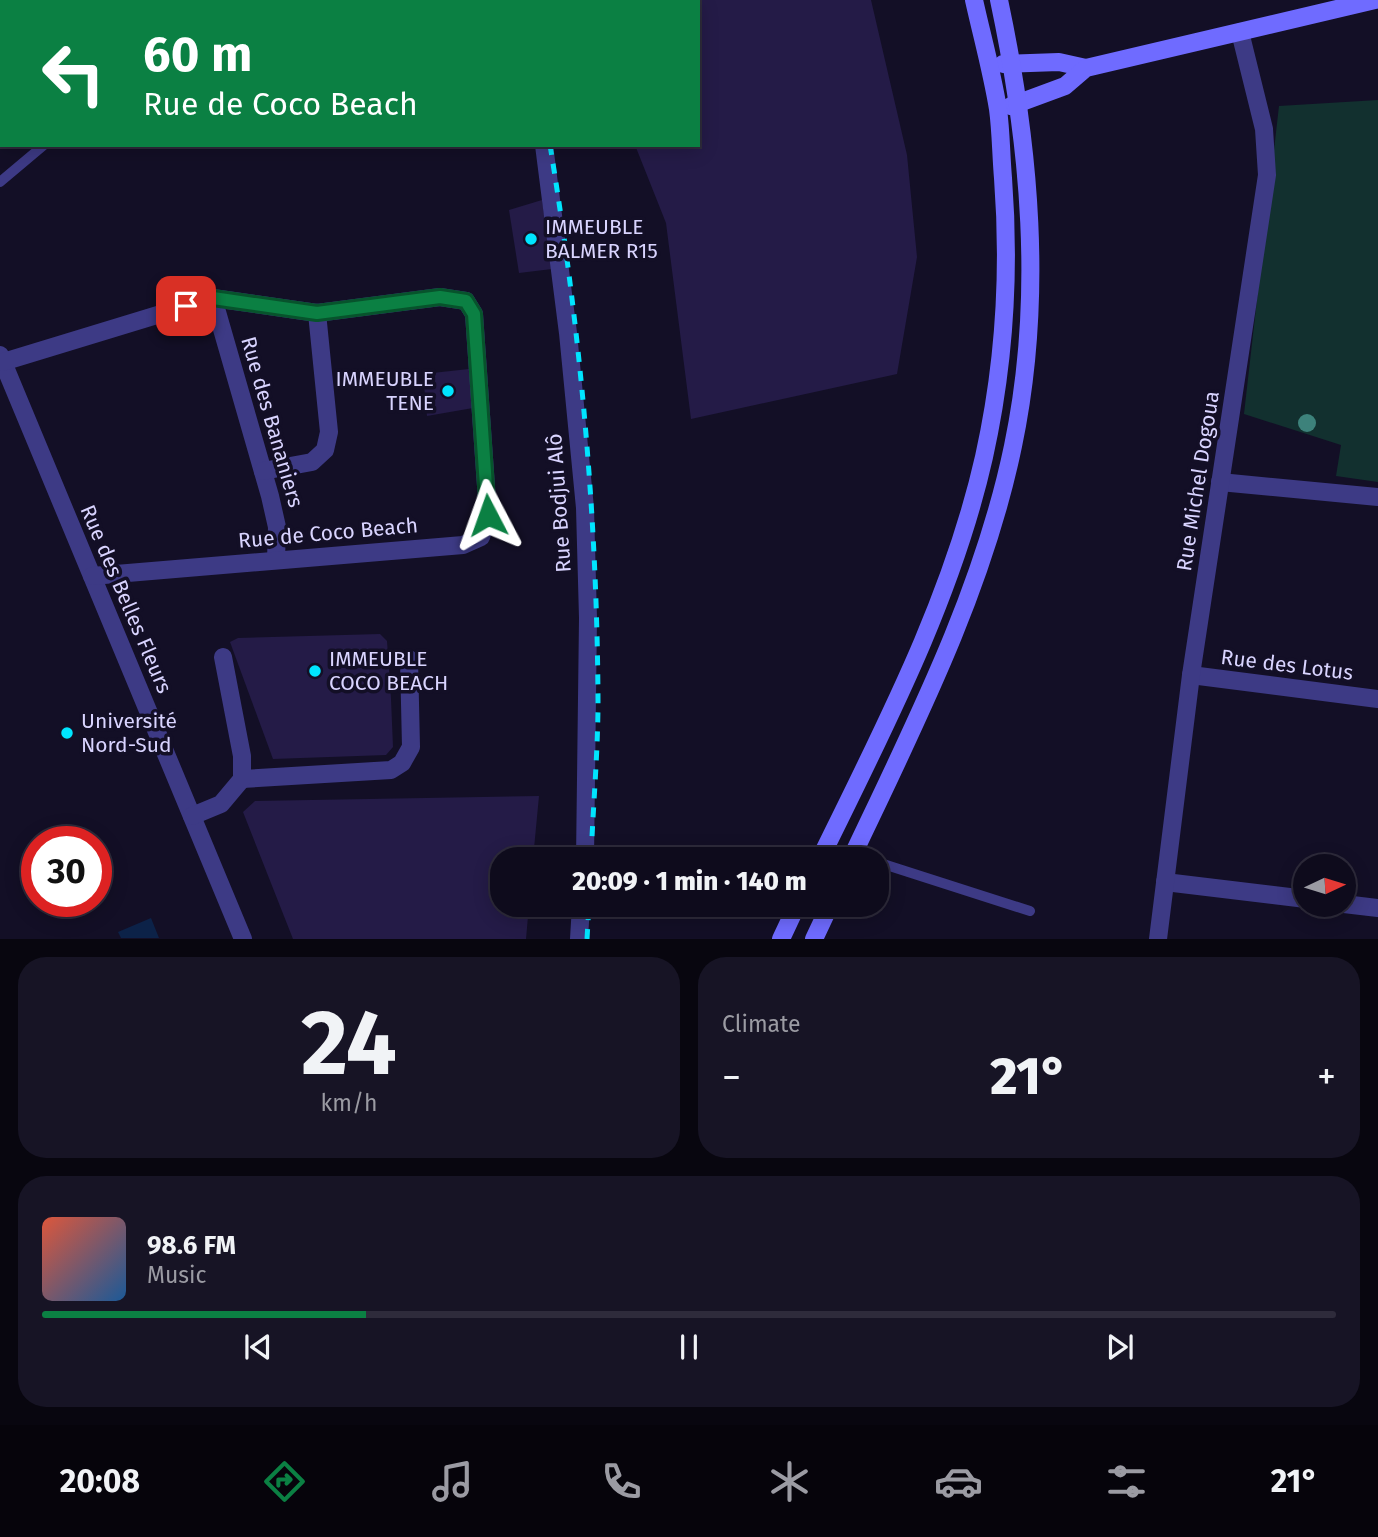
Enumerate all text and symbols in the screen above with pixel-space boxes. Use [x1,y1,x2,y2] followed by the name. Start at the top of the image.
[143,25,252,84] text: 60 m
[28,28,119,119] icon: left
[143,85,418,123] text: Rue de Coco Beach
[545,214,658,264] place label: IMMEUBLE BALMER R15
[523,231,539,247] marker: IMMEUBLE BALMER R15
[156,276,216,336] pin
[167,287,205,325] icon: arrive
[235,334,309,511] street label: Rue des Bananiers
[336,366,434,416] place label: IMMEUBLE TENE
[440,383,456,399] marker: IMMEUBLE TENE
[1171,389,1225,573] street label: Rue Michel Dogoua
[541,433,577,573] street label: Rue Bodjui Alô
[451,478,525,552] position arrow
[75,501,177,697] street label: Rue des Belles Fleurs
[237,512,419,554] street label: Rue de Coco Beach
[1219,644,1355,686] street label: Rue des Lotus
[329,646,448,696] place label: IMMEUBLE COCO BEACH
[307,663,323,679] marker: IMMEUBLE COCO BEACH
[81,708,177,758] place label: Université Nord-Sud
[59,725,75,741] marker: Université Nord-Sud
[21,826,112,917] speed limit sign: 30
[1293,854,1356,917] north arrow
[1293,854,1356,917] map controls
[572,866,807,897] text: 20:09 · 1 min · 140 m
[301,989,397,1098] text: 24
[722,1010,801,1038] text: Climate
[990,1045,1068,1108] text: 21°
[722,1054,741,1100] text: −
[1317,1054,1336,1100] text: +
[321,1089,377,1117] text: km/h
[147,1230,236,1261] text: 98.6 FM
[147,1261,207,1289] text: Music
[239,1328,277,1366] icon: previous
[670,1328,708,1366] icon: pause
[1101,1328,1139,1366] icon: next
[260,1457,309,1506] icon: directions
[428,1457,477,1506] icon: music
[597,1457,646,1506] icon: phone
[765,1457,814,1506] icon: climate
[934,1457,983,1506] icon: car
[1102,1457,1151,1506] icon: filters
[60,1462,140,1500] text: 20:08
[1271,1462,1318,1500] text: 21°

